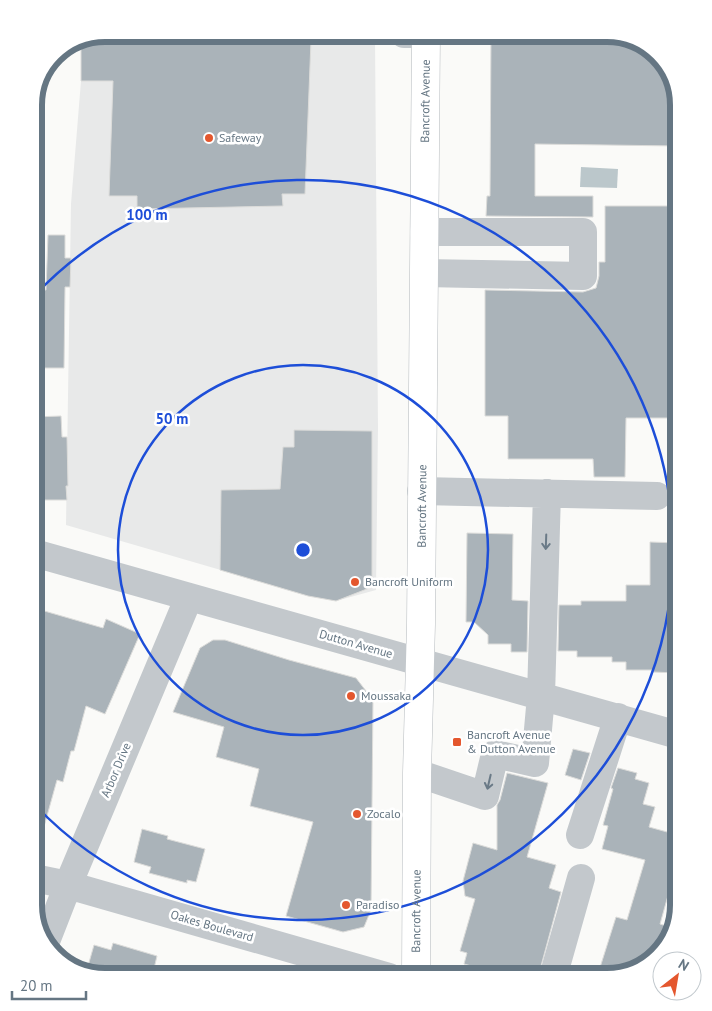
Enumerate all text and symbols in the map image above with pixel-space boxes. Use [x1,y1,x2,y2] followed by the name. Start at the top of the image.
[417,59,433,143] street label: Bancroft Avenue
[219,130,262,145] place label: Safeway
[203,132,215,144] marker: Safeway
[126,205,168,224] text: 100 m
[156,409,188,428] text: 50 m
[414,464,429,548] street label: Bancroft Avenue
[541,534,551,550] one-way arrow
[294,541,312,559] centre of rings
[365,574,453,589] place label: Bancroft Uniform
[349,576,361,588] marker: Bancroft Uniform
[318,626,395,661] street label: Dutton Avenue
[361,688,411,703] place label: Moussaka
[345,690,357,702] marker: Moussaka
[467,727,556,756] place label: Bancroft Avenue & Dutton Avenue
[451,736,463,748] marker: Bancroft Avenue & Dutton Avenue
[97,740,134,800] street label: Arbor Drive
[484,773,493,789] one-way arrow
[367,806,401,821] place label: Zocalo
[351,808,363,820] marker: Zocalo
[408,869,424,953] street label: Bancroft Avenue
[356,897,399,912] place label: Paradiso
[340,899,352,911] marker: Paradiso
[169,907,255,945] street label: Oakes Boulevard
[652,951,702,1001] north arrow
[675,955,692,975] text: N
[12,968,86,1000] scale bar
[20,976,53,995] text: 20 m

